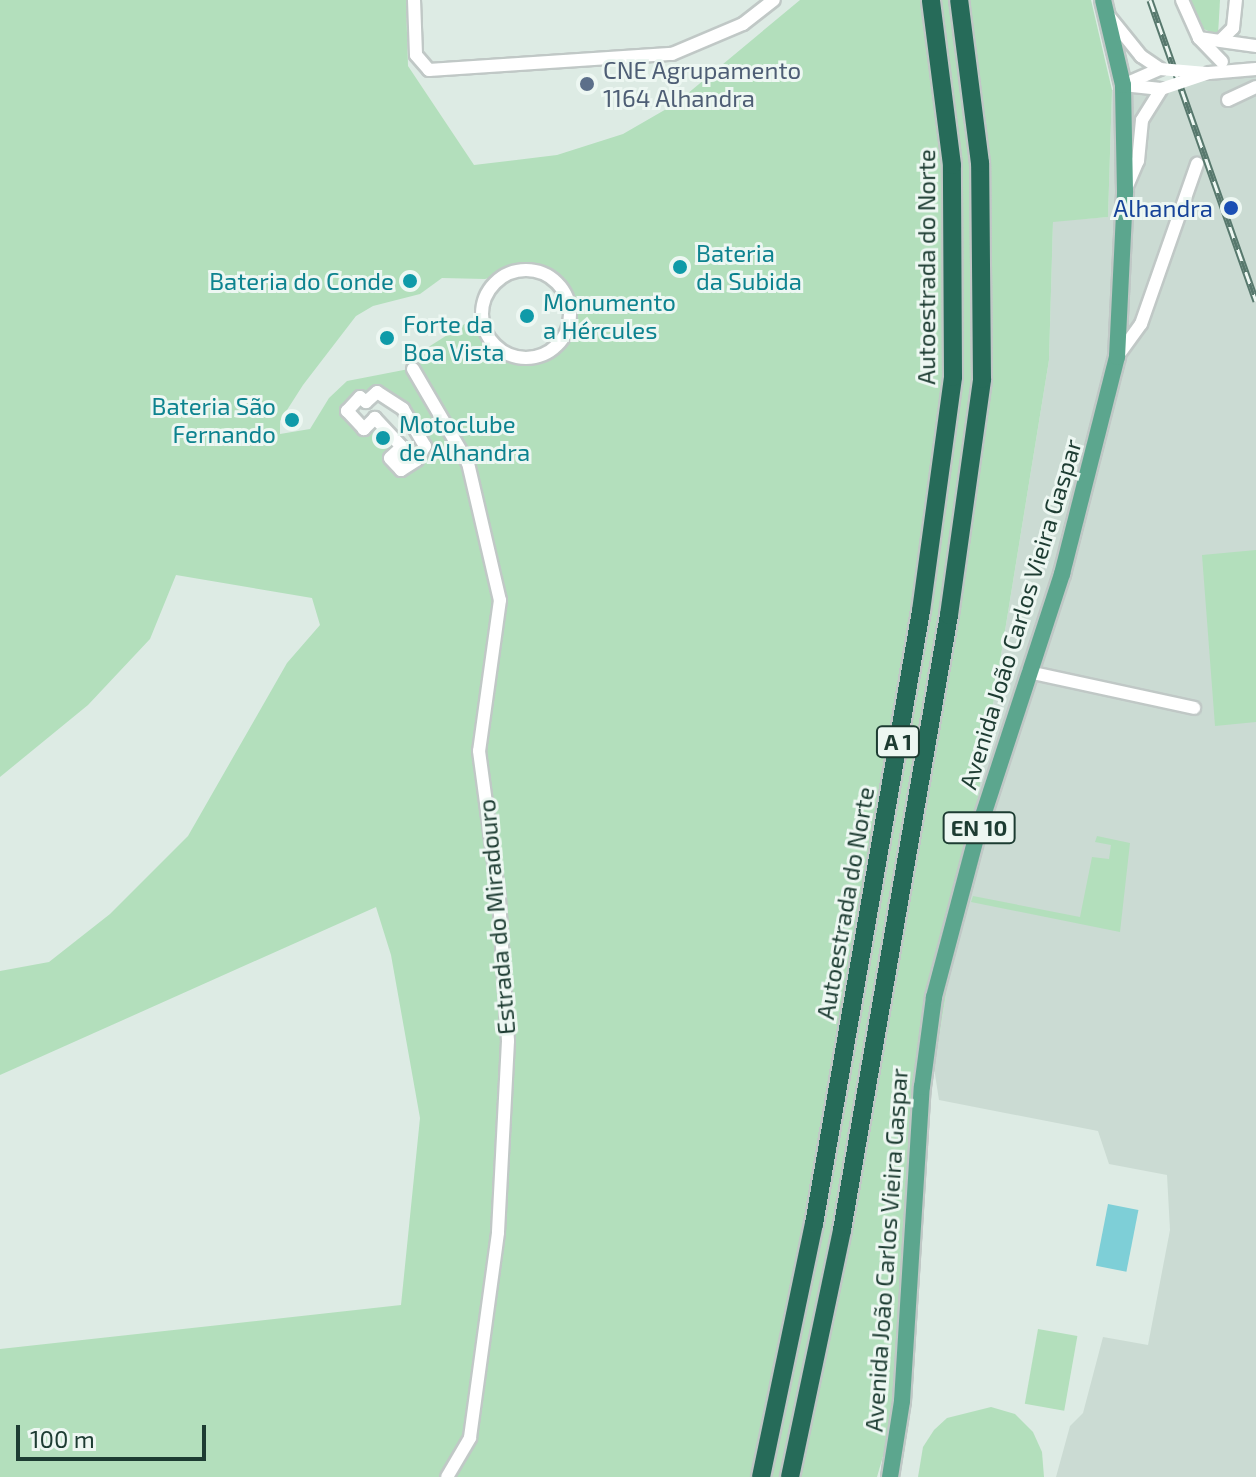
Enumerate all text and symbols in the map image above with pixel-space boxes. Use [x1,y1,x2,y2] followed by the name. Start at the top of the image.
[603,56,802,112] place label: CNE Agrupamento 1164 Alhandra
[578,75,596,93] marker: CNE Agrupamento 1164 Alhandra
[912,149,940,385] street label: Autoestrada do Norte
[1113,194,1213,222] place label: Alhandra
[1220,197,1242,219] marker: Alhandra
[696,239,802,295] place label: Bateria da Subida
[671,258,689,276] marker: Bateria da Subida
[209,267,394,295] place label: Bateria do Conde
[401,272,419,290] marker: Bateria do Conde
[543,288,676,344] place label: Monumento a Hércules
[518,307,536,325] marker: Monumento a Hércules
[403,310,505,366] place label: Forte da Boa Vista
[378,329,396,347] marker: Forte da Boa Vista
[152,392,276,448] place label: Bateria São Fernando
[399,410,531,466] place label: Motoclube de Alhandra
[283,411,301,429] marker: Bateria São Fernando
[374,429,392,447] marker: Motoclube de Alhandra
[953,435,1087,793] street label: Avenida João Carlos Vieira Gaspar
[874,724,922,760] road number: A 1
[810,784,880,1022] street label: Autoestrada do Norte
[471,798,521,1036] street label: Estrada do Miradouro
[941,810,1017,846] road number: EN 10
[859,1067,913,1433] street label: Avenida João Carlos Vieira Gaspar
[20,1409,210,1459] scale bar
[30,1424,95,1453] text: 100 m

